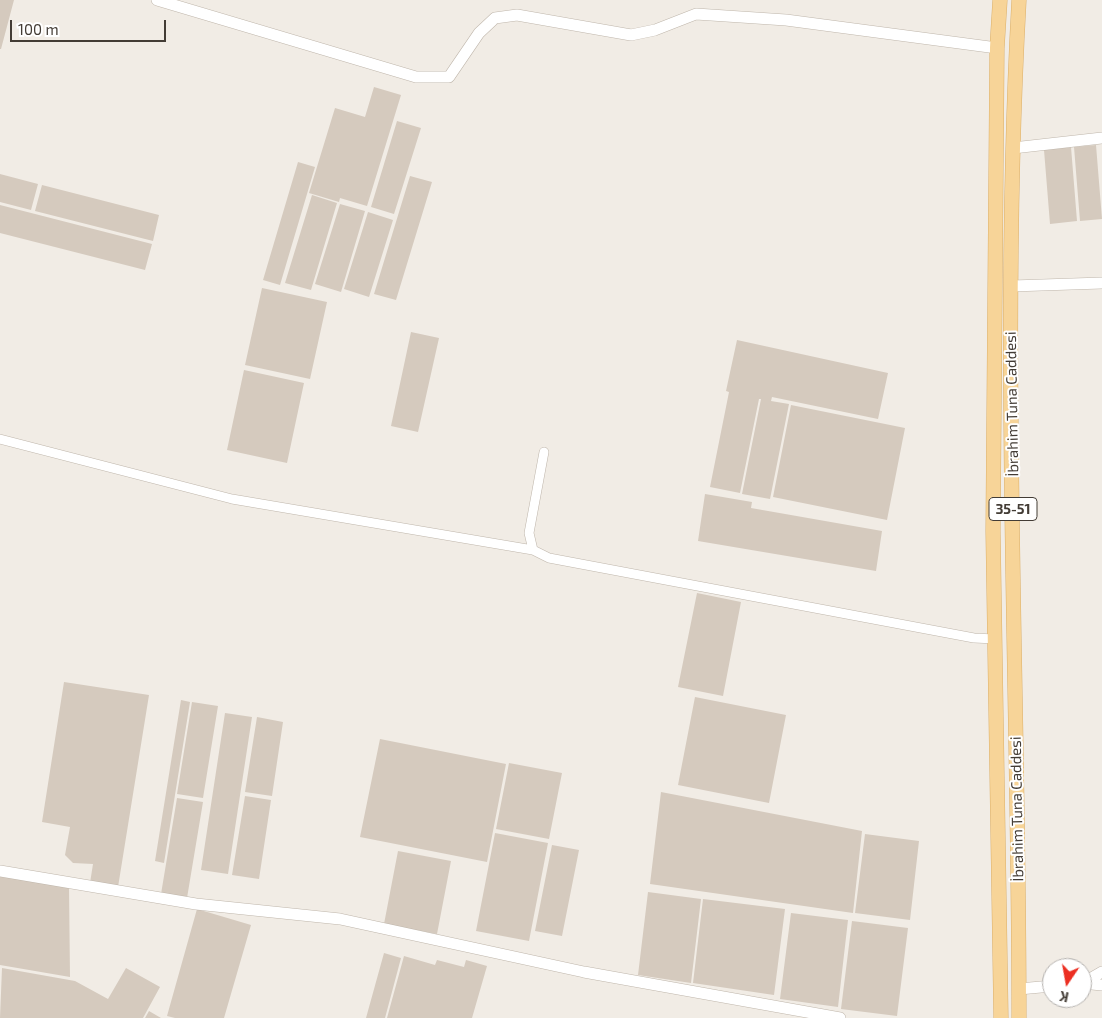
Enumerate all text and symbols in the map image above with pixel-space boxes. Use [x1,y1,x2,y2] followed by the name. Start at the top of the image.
[12,10,169,42] scale bar
[18,20,59,38] text: 100 m
[1002,331,1022,477] street label: İbrahim Tuna Caddesi
[989,498,1037,520] road number: 35-51
[1007,736,1027,882] street label: İbrahim Tuna Caddesi
[1042,958,1092,1008] north arrow
[1058,988,1070,1006] text: K

